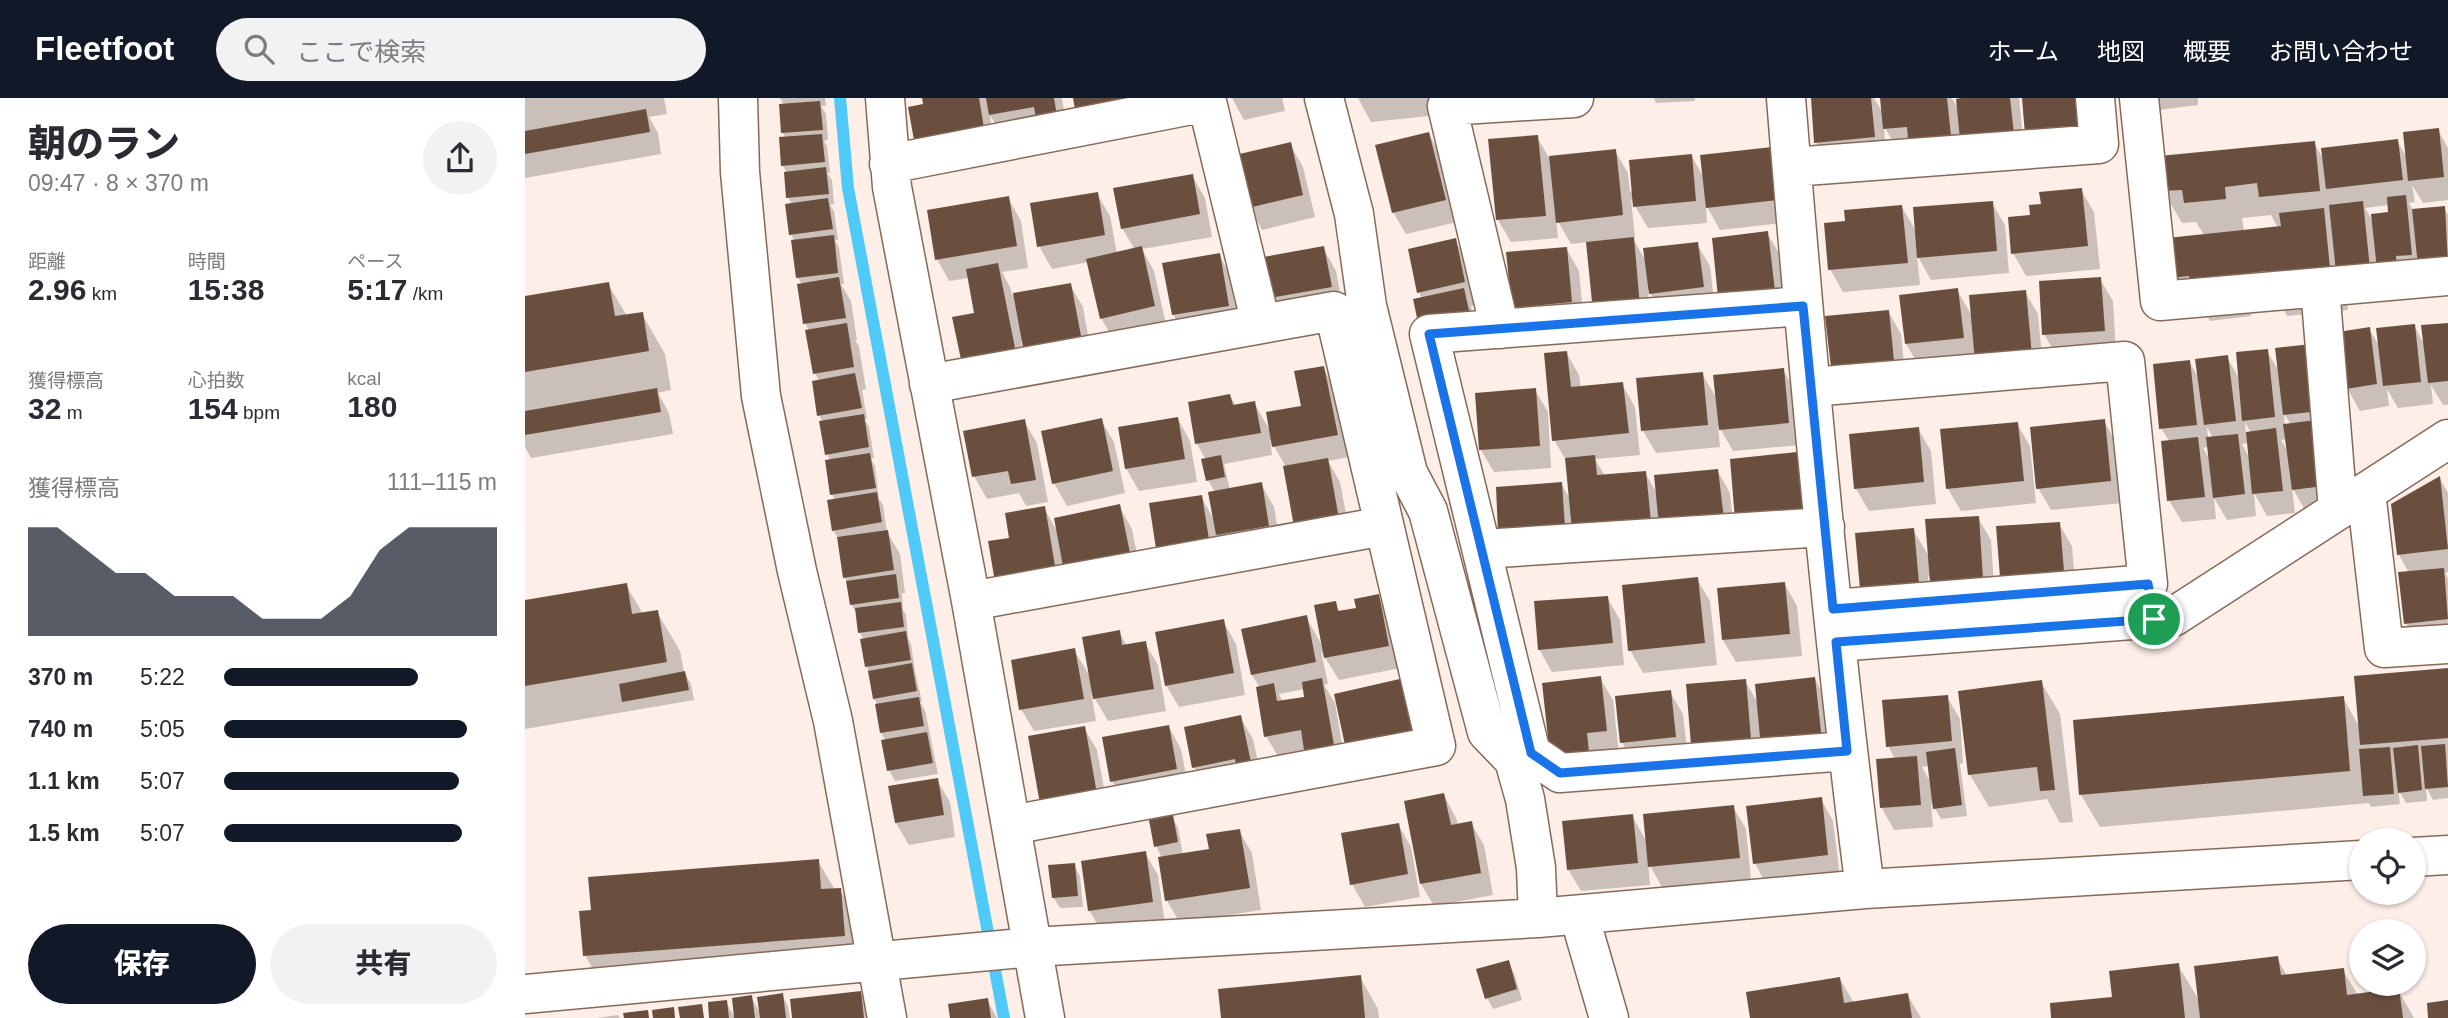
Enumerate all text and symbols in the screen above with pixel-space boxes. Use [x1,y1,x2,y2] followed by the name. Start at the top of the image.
[216,18,706,81] search box
[35,30,174,67] text: Fleetfoot
[240,30,278,68] icon: search
[296,37,426,67] text: ここで検索
[1988,38,2059,65] text: ホーム
[2097,38,2145,65] text: 地図
[2183,38,2231,65] text: 概要
[2269,38,2413,65] text: お問い合わせ
[423,121,497,195] button: share
[28,123,180,165] text: 朝のラン
[28,170,209,196] text: 09:47 · 8 × 370 m
[28,251,66,272] text: 距離
[188,251,226,272] text: 時間
[347,251,403,272] text: ペース
[28,273,86,306] text: 2.96
[188,273,264,306] text: 15:38
[347,273,407,306] text: 5:17
[86,283,117,304] text: km
[407,283,443,304] text: /km
[347,368,381,389] text: kcal
[28,370,104,391] text: 獲得標高
[188,370,245,391] text: 心拍数
[347,390,397,423] text: 180
[28,392,61,425] text: 32
[188,392,238,425] text: 154
[61,402,82,423] text: m
[238,402,280,423] text: bpm
[387,469,497,495] text: 111–115 m
[28,475,120,501] text: 獲得標高
[2124,589,2184,649] pin
[2135,600,2173,638] icon: arrive
[28,664,93,690] text: 370 m
[140,664,185,690] text: 5:22
[28,716,93,742] text: 740 m
[140,716,185,742] text: 5:05
[28,768,100,794] text: 1.1 km
[140,768,185,794] text: 5:07
[28,820,100,846] text: 1.5 km
[140,820,185,846] text: 5:07
[2349,828,2426,996] map controls
[2349,828,2426,905] button: locate
[2349,919,2426,996] button: layers
[28,924,256,1004] button: 保存
[270,924,497,1004] button: 共有

